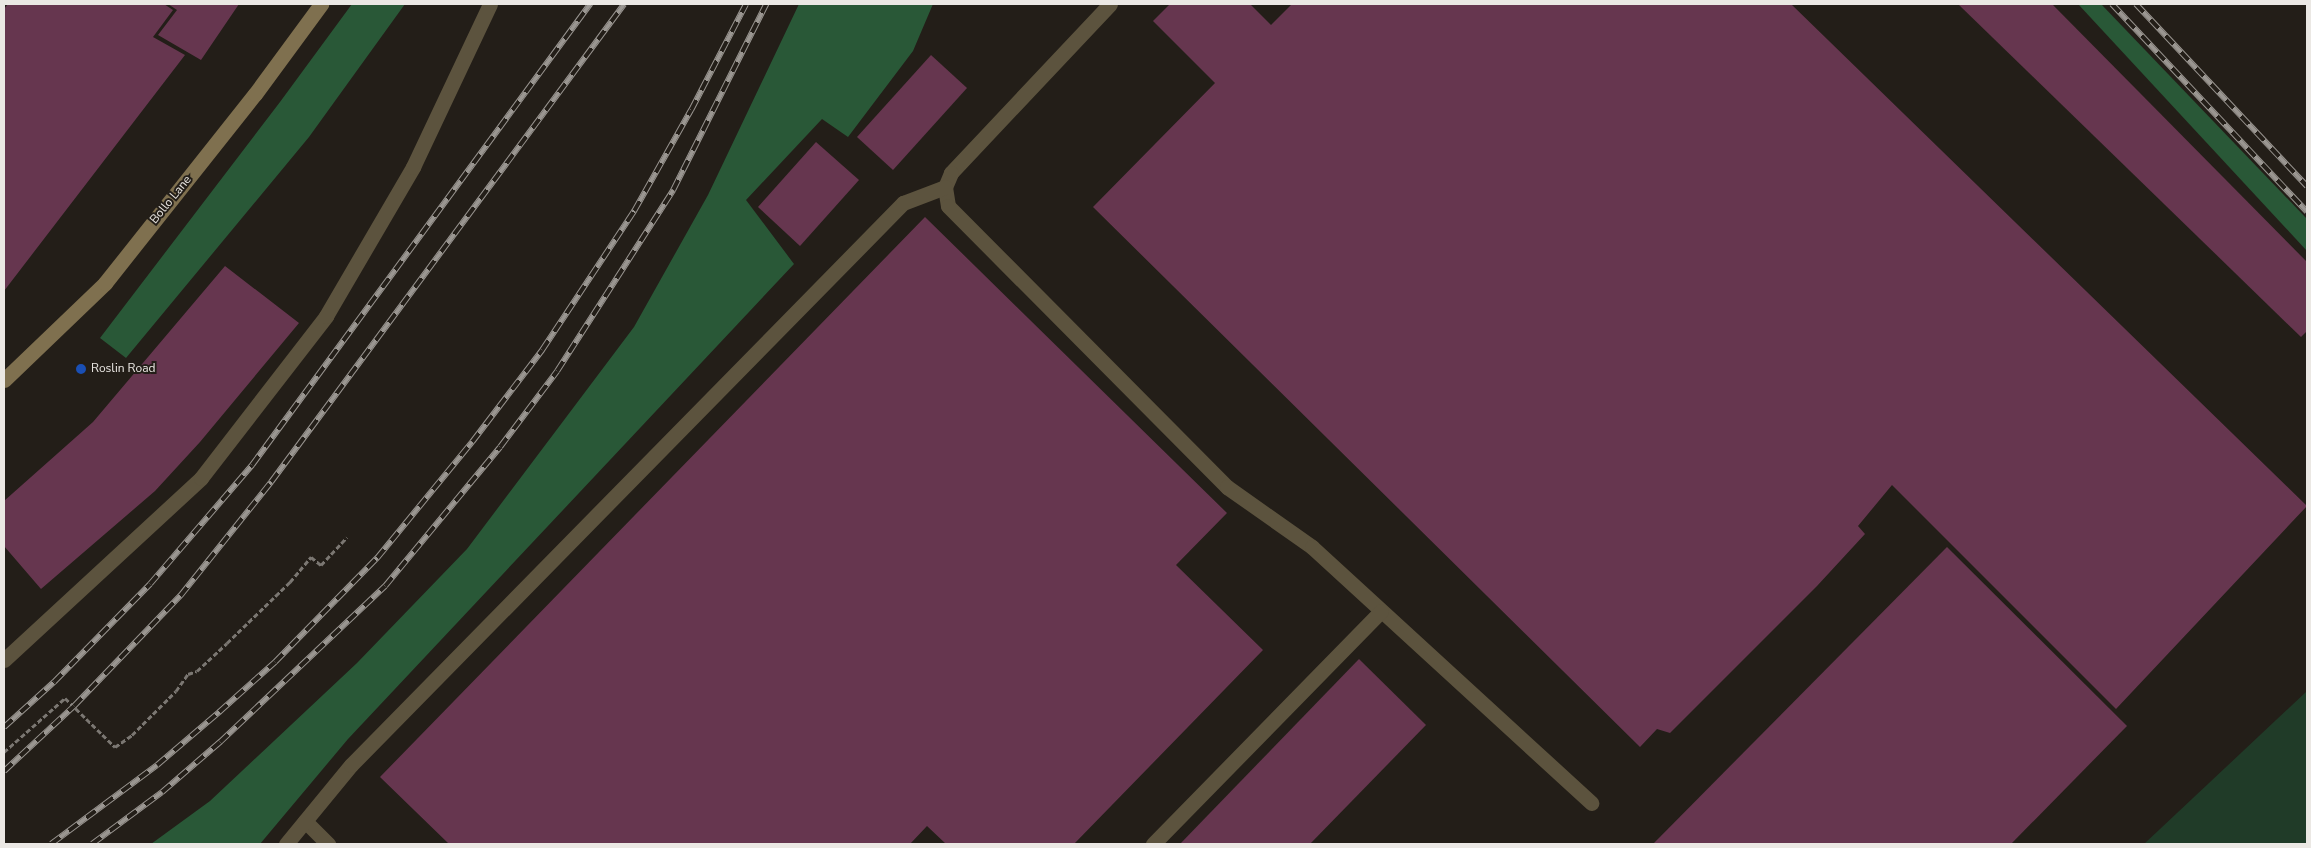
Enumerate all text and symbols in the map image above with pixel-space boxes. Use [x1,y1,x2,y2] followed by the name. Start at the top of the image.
[147,173,195,227] street label: Bollo Lane
[91,362,155,376] place label: Roslin Road
[75,363,87,375] marker: Roslin Road

